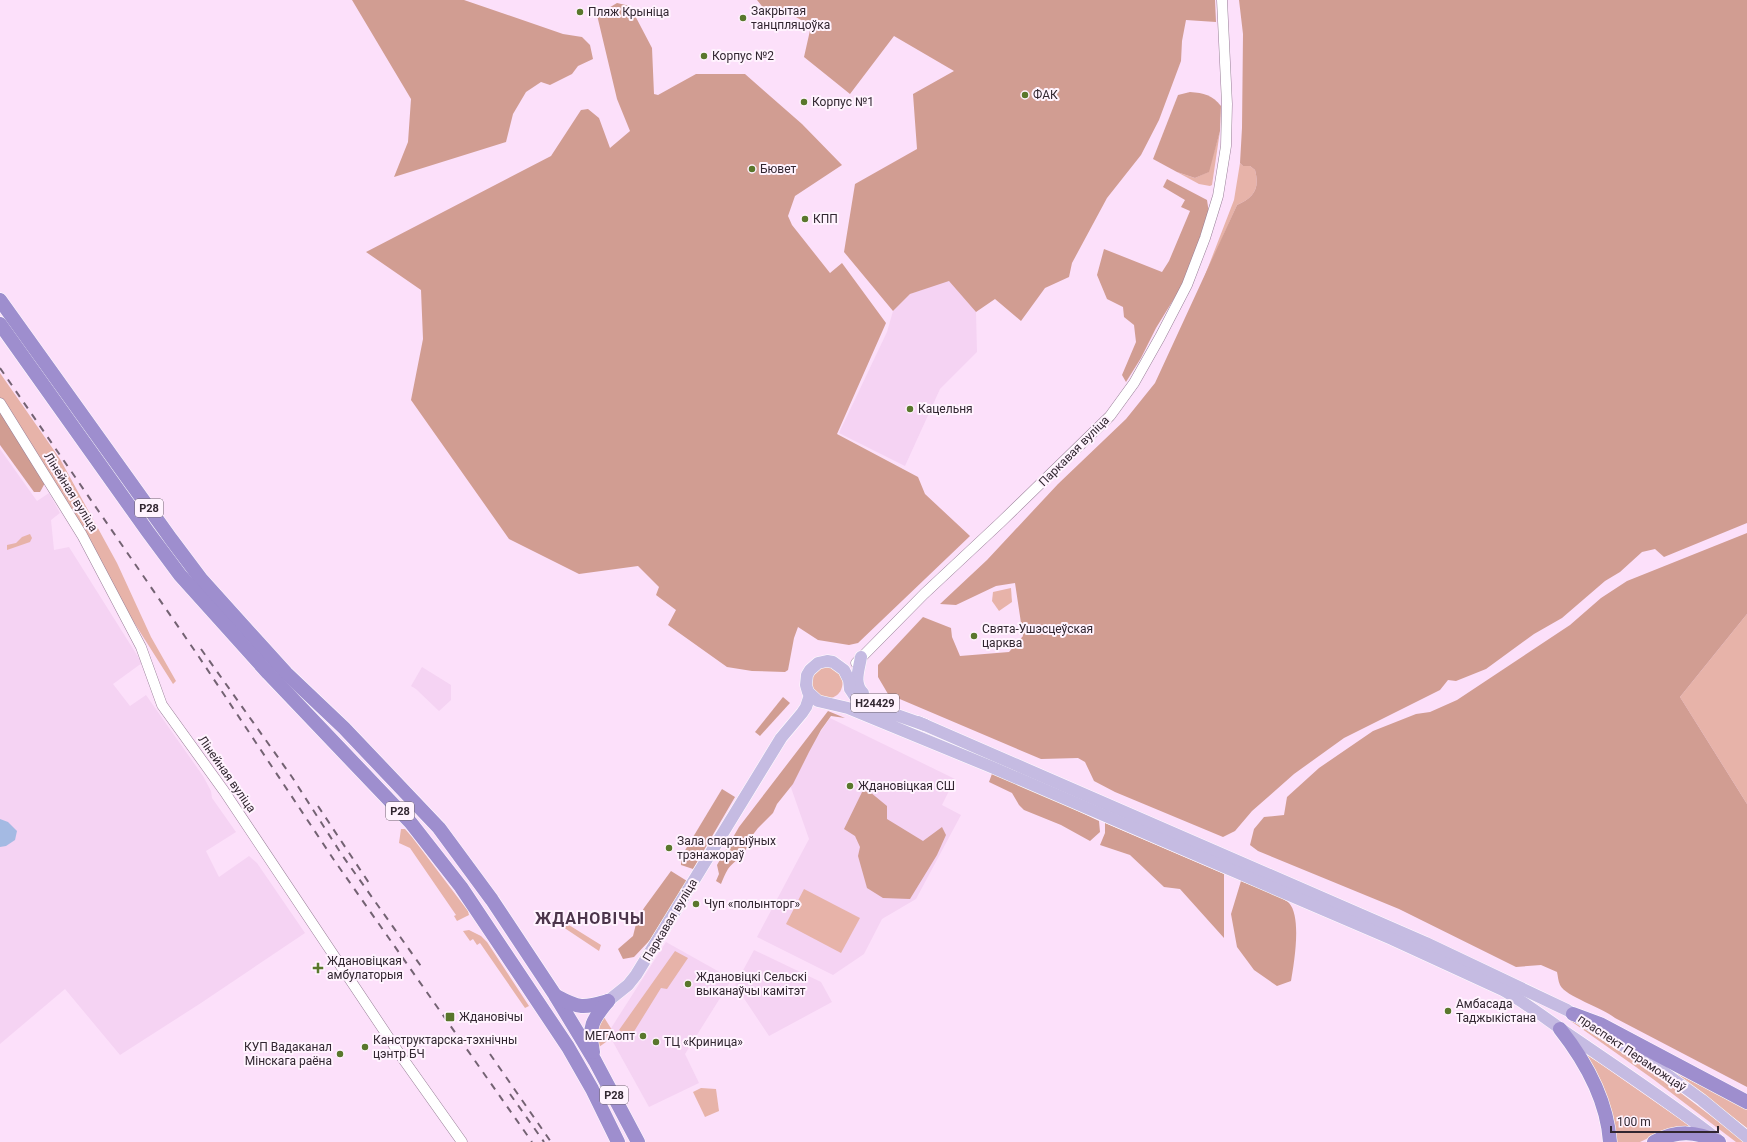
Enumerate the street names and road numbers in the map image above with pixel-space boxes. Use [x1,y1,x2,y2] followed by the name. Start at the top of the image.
[1036,413,1112,489] street label: Паркавая вуліца
[41,450,101,534] street label: Лінейная вуліца
[135,499,163,517] road number: Р28
[851,694,899,712] road number: Н24429
[195,733,259,815] street label: Лінейная вуліца
[386,802,414,820] road number: Р28
[640,876,700,964] street label: Паркавая вуліца
[1575,1012,1689,1095] street label: праспект Пераможцаў
[600,1086,628,1104] road number: Р28

